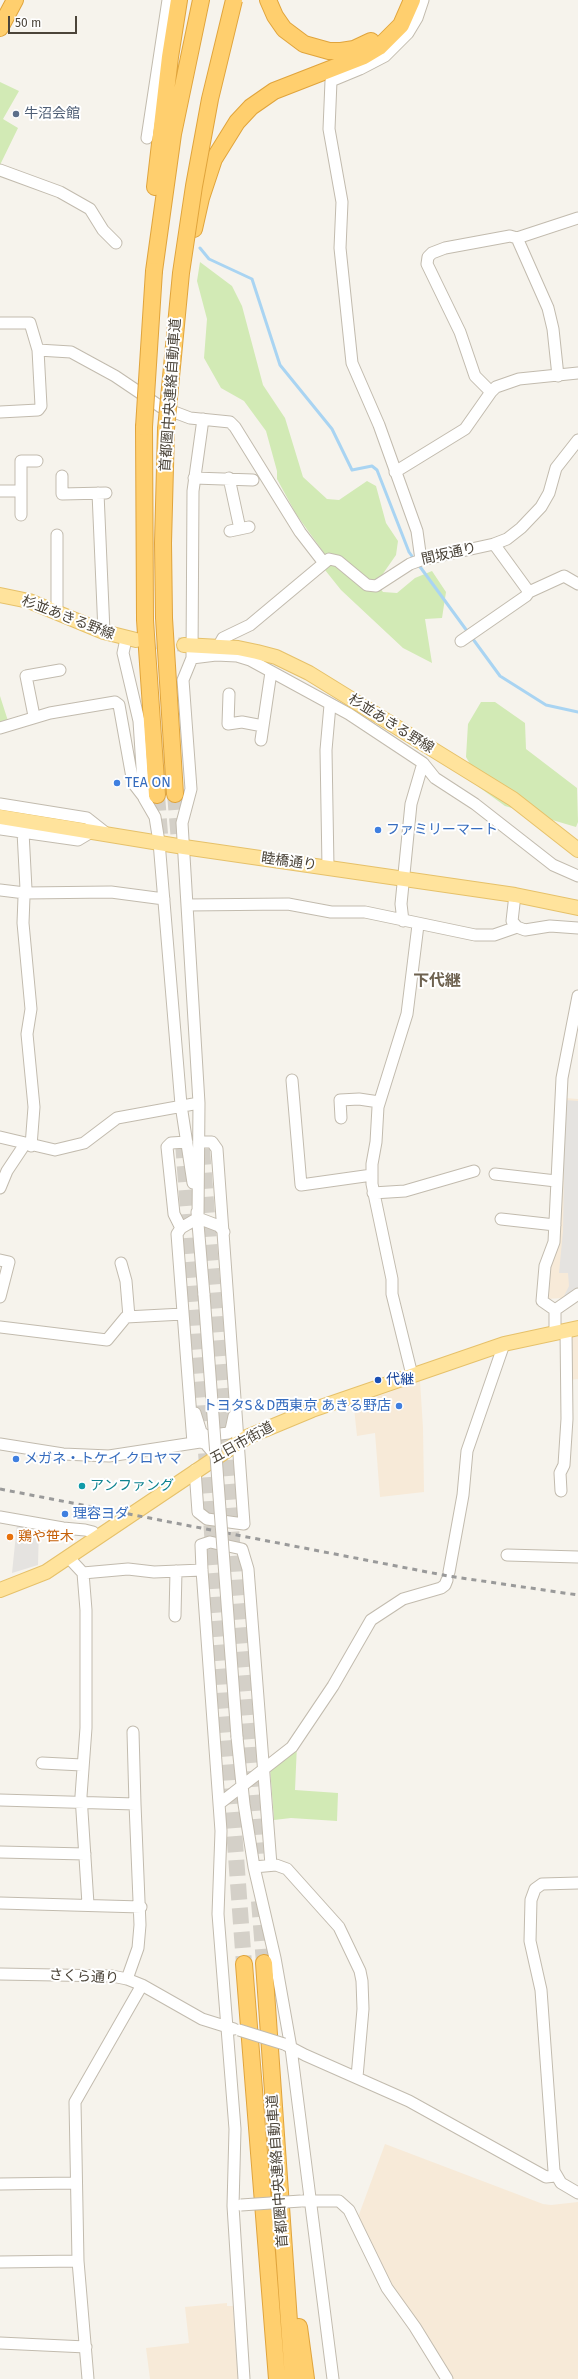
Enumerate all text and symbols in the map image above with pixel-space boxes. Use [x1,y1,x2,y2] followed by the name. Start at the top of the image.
[10,8,79,34] scale bar
[15,16,41,30] text: 50 m
[24,106,80,122] place label: 牛沼会館
[11,109,21,119] marker: 牛沼会館
[157,318,185,472] street label: 首都圏中央連絡自動車道
[420,540,478,568] street label: 間坂通り
[19,593,117,643] street label: 杉並あきる野線
[345,691,437,757] street label: 杉並あきる野線
[125,775,171,791] place label: TEA ON
[112,778,122,788] marker: TEA ON
[386,822,498,838] place label: ファミリーマート
[373,825,383,835] marker: ファミリーマート
[260,850,318,874] street label: 睦橋通り
[413,972,461,992] district label: 下代継
[386,1372,414,1388] place label: 代継
[373,1375,383,1385] marker: 代継
[203,1398,391,1414] place label: トヨタS＆D西東京 あきる野店
[394,1401,404,1411] marker: トヨタS＆D西東京 あきる野店
[207,1419,277,1467] street label: 五日市街道
[24,1451,182,1467] place label: メガネ・トケイ クロヤマ
[11,1454,21,1464] marker: メガネ・トケイ クロヤマ
[90,1478,174,1494] place label: アンファング
[77,1481,87,1491] marker: アンファング
[73,1506,129,1522] place label: 理容ヨダ
[60,1509,70,1519] marker: 理容ヨダ
[18,1529,74,1545] place label: 鶏や笹木
[5,1532,15,1542] marker: 鶏や笹木
[49,1967,119,1987] street label: さくら通り
[264,2094,292,2248] street label: 首都圏中央連絡自動車道

